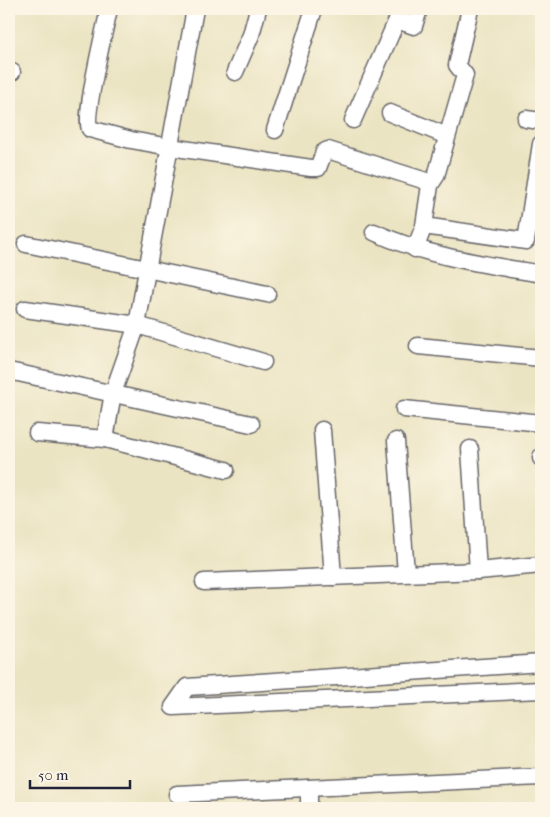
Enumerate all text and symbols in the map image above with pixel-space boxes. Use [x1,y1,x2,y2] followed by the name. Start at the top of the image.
[30,757,130,789] scale bar
[38,766,69,784] text: 50 m

